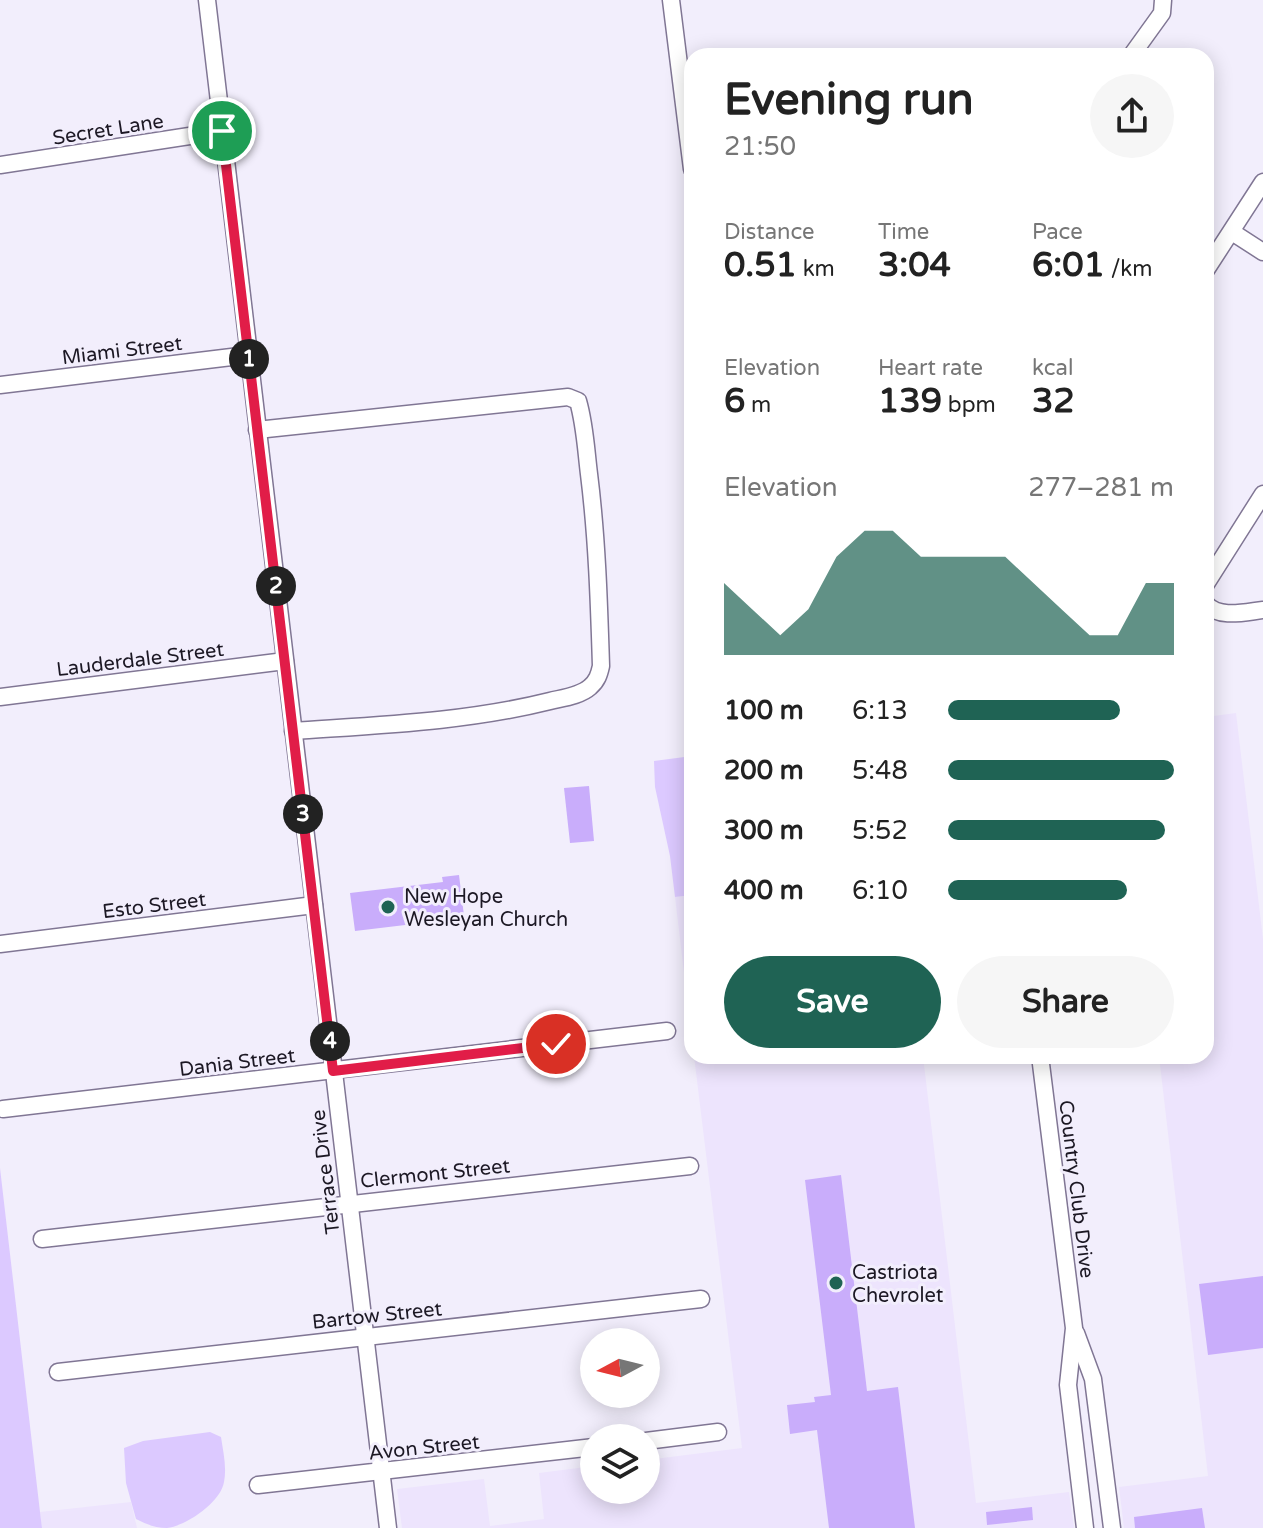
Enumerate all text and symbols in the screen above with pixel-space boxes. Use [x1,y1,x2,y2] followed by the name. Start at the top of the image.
[724,74,973,127] text: Evening run
[1090,74,1174,158] button: share
[188,97,256,165] pin
[51,109,165,151] street label: Secret Lane
[200,109,244,153] icon: arrive
[724,131,796,162] text: 21:50
[724,219,815,245] text: Distance
[878,219,929,245] text: Time
[1032,219,1083,245] text: Pace
[724,245,797,286] text: 0.51
[878,245,951,286] text: 3:04
[1032,245,1105,286] text: 6:01
[797,256,835,282] text: km
[1105,256,1153,282] text: /km
[61,332,184,370] street label: Miami Street
[229,339,269,379] pin: 1
[242,346,256,372] text: 1
[724,355,820,381] text: Elevation
[878,355,983,381] text: Heart rate
[1032,355,1073,381] text: kcal
[724,381,745,422] text: 6
[878,381,942,422] text: 139
[1032,381,1075,422] text: 32
[745,392,771,418] text: m
[942,392,996,418] text: bpm
[724,472,838,503] text: Elevation
[1028,472,1174,503] text: 277–281 m
[256,566,296,606] pin: 2
[269,573,283,599] text: 2
[55,638,226,682] street label: Lauderdale Street
[724,695,804,726] text: 100 m
[852,695,908,726] text: 6:13
[724,755,804,786] text: 200 m
[852,755,908,786] text: 5:48
[283,794,323,834] pin: 3
[296,801,310,827] text: 3
[724,815,804,846] text: 300 m
[852,815,908,846] text: 5:52
[724,875,804,906] text: 400 m
[852,875,908,906] text: 6:10
[404,885,568,932] place label: New Hope Wesleyan Church
[101,888,208,924] street label: Esto Street
[379,898,397,916] marker: New Hope Wesleyan Church
[724,956,941,1048] button: Save
[957,956,1174,1048] button: Share
[522,1010,590,1078] pin
[310,1021,350,1061] pin: 4
[534,1022,578,1066] icon: check
[323,1028,337,1054] text: 4
[178,1044,297,1082] street label: Dania Street
[1053,1099,1099,1280] street label: Country Club Drive
[306,1108,346,1235] street label: Terrace Drive
[359,1154,511,1194] street label: Clermont Street
[852,1261,944,1308] place label: Castriota Chevrolet
[827,1274,845,1292] marker: Castriota Chevrolet
[311,1297,444,1335] street label: Bartow Street
[580,1328,660,1408] north arrow
[580,1328,660,1504] map controls
[580,1424,660,1504] button: layers
[367,1430,481,1466] street label: Avon Street

